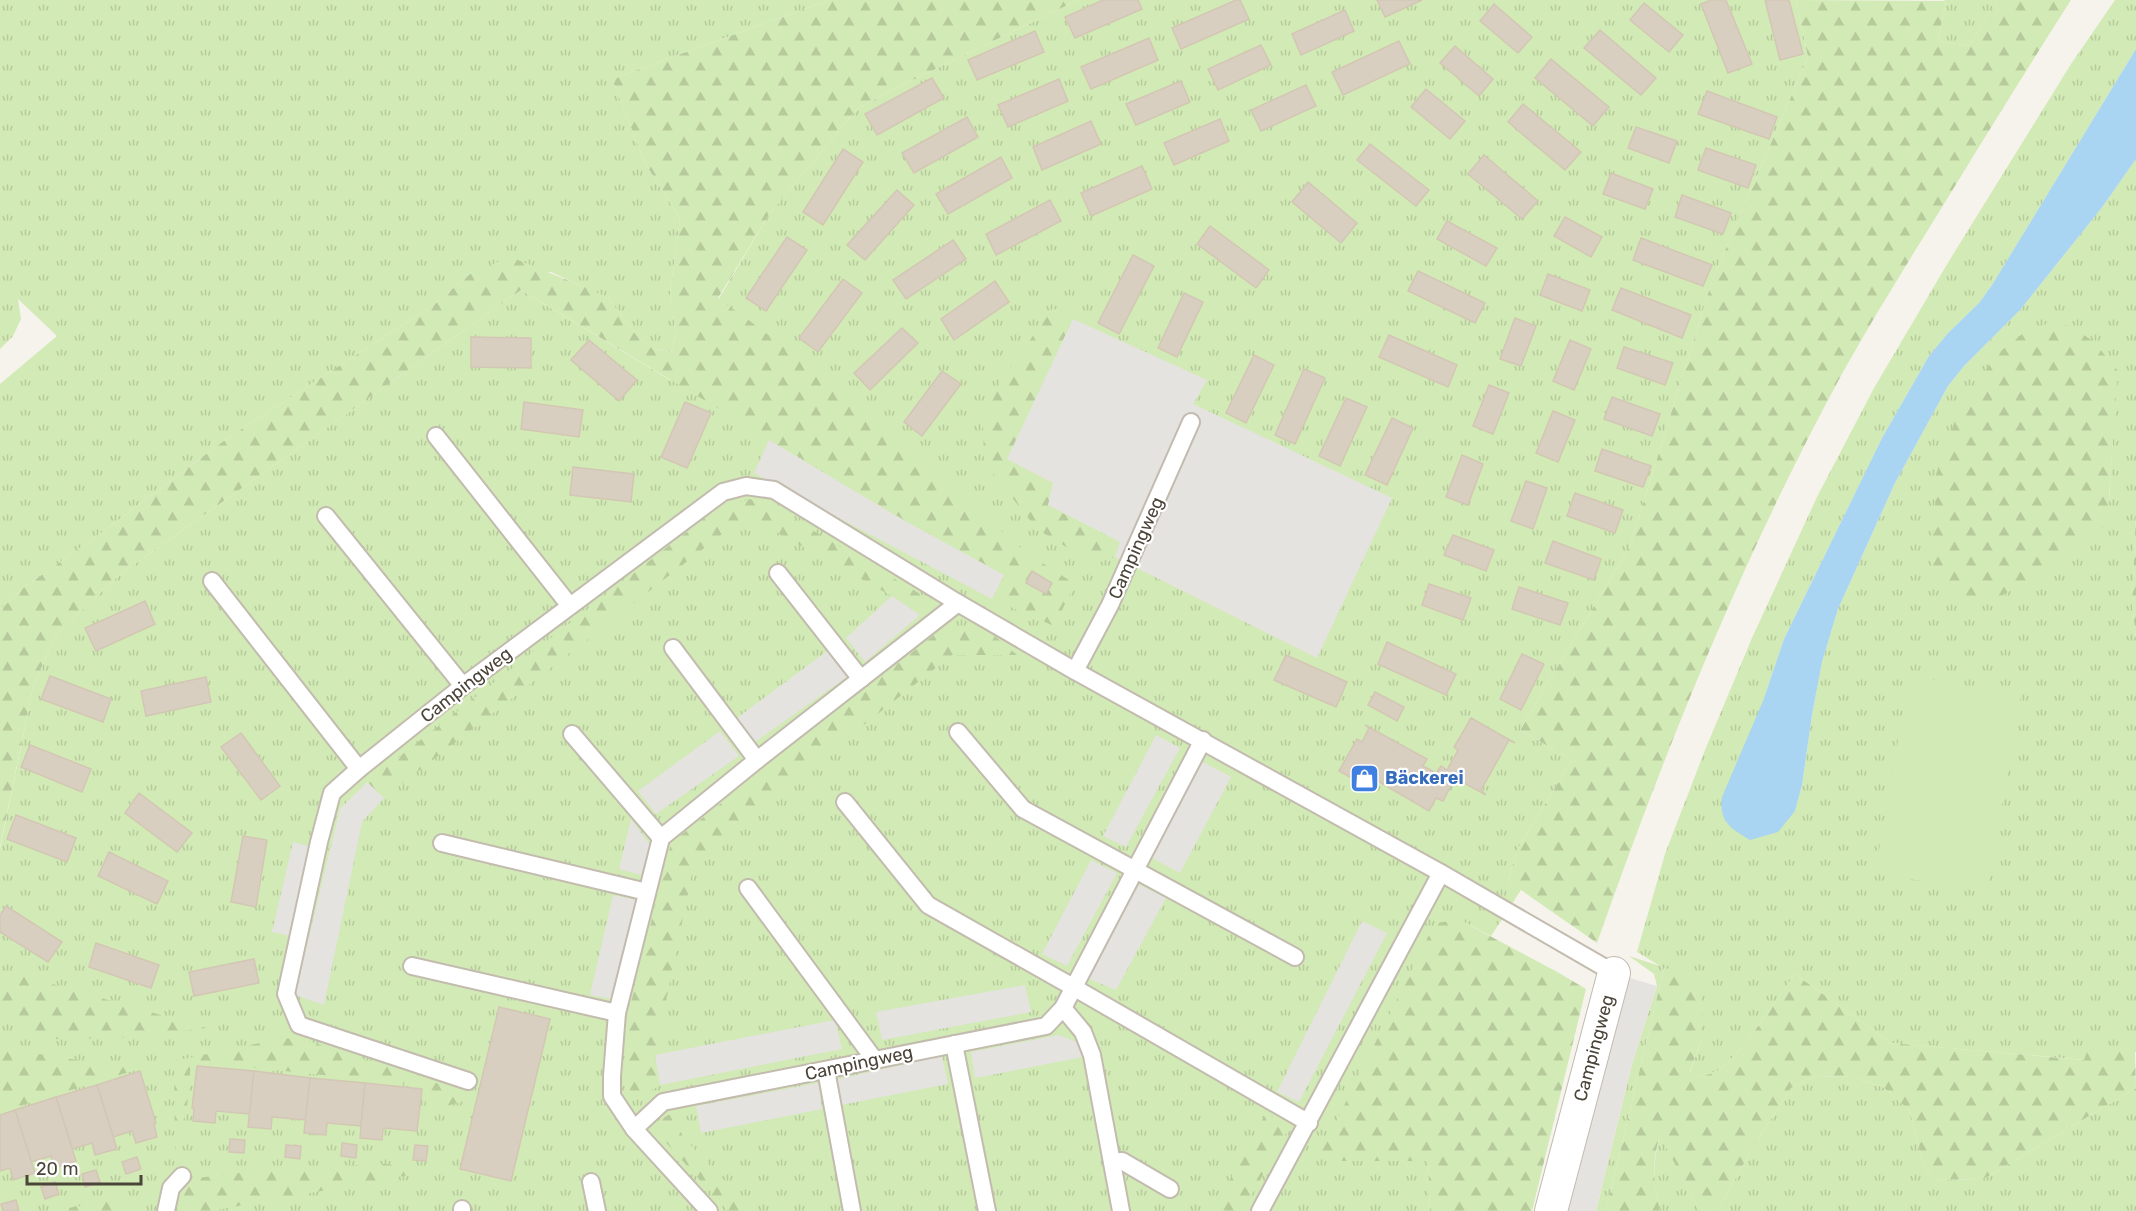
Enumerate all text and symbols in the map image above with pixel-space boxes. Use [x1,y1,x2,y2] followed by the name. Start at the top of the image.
[1104,493,1168,603] street label: Campingweg
[416,643,516,727] street label: Campingweg
[1348,762,1380,794] shop icon: Bäckerei
[1385,767,1464,789] place label: Bäckerei
[1569,992,1619,1104] street label: Campingweg
[803,1041,915,1085] street label: Campingweg
[27,1148,141,1186] scale bar
[36,1158,78,1180] text: 20 m

